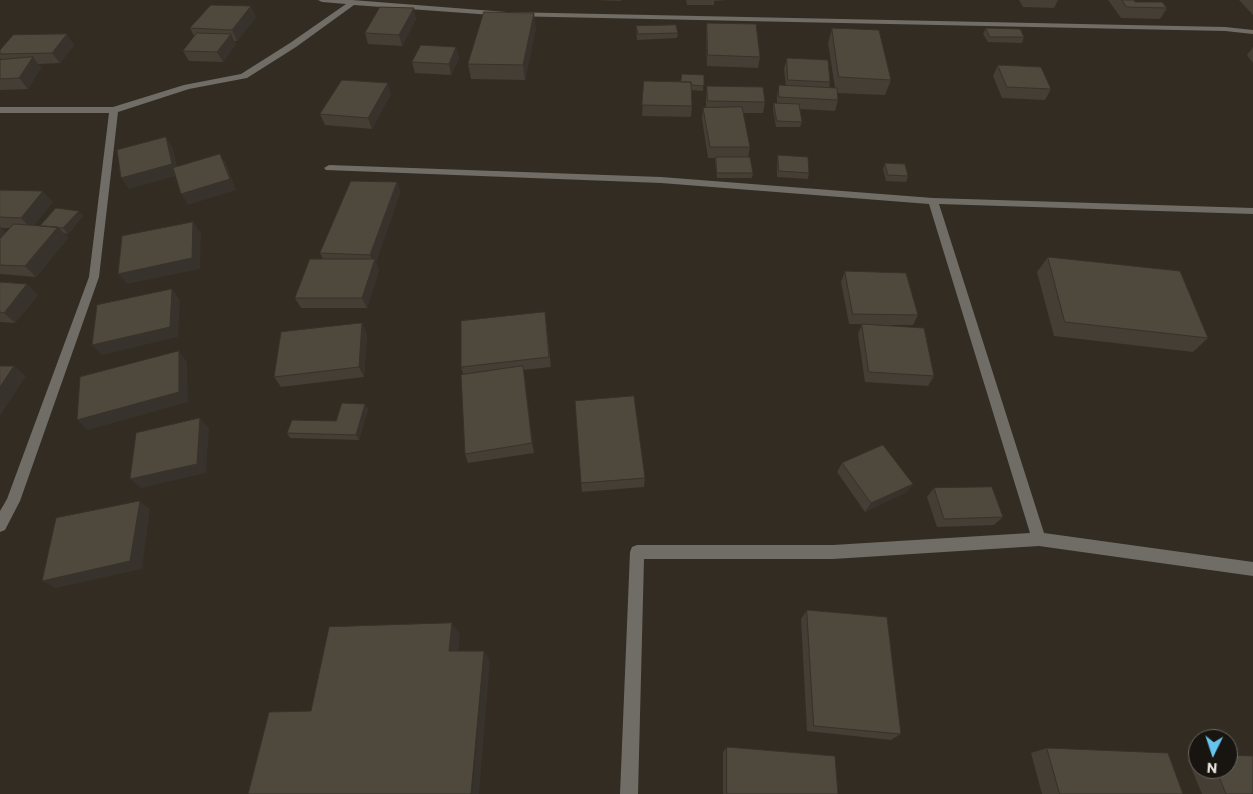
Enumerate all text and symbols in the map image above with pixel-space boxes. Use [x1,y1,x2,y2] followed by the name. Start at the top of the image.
[1188,729,1238,779] north arrow
[1206,760,1218,777] text: N

